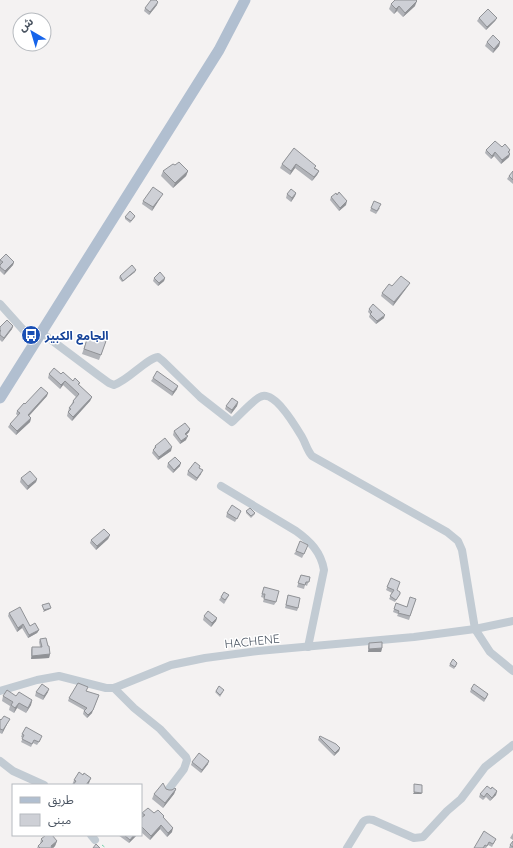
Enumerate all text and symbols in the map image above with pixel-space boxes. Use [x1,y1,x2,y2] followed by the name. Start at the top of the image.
[12,12,52,52] north arrow
[16,14,36,34] text: ش
[20,324,42,346] bus stop icon: الجامع الكبير
[44,328,109,345] place label: الجامع الكبير
[224,631,280,651] street label: HACHENE
[12,784,142,836] legend
[48,792,74,808] text: طريق
[48,812,71,827] text: مبنى

